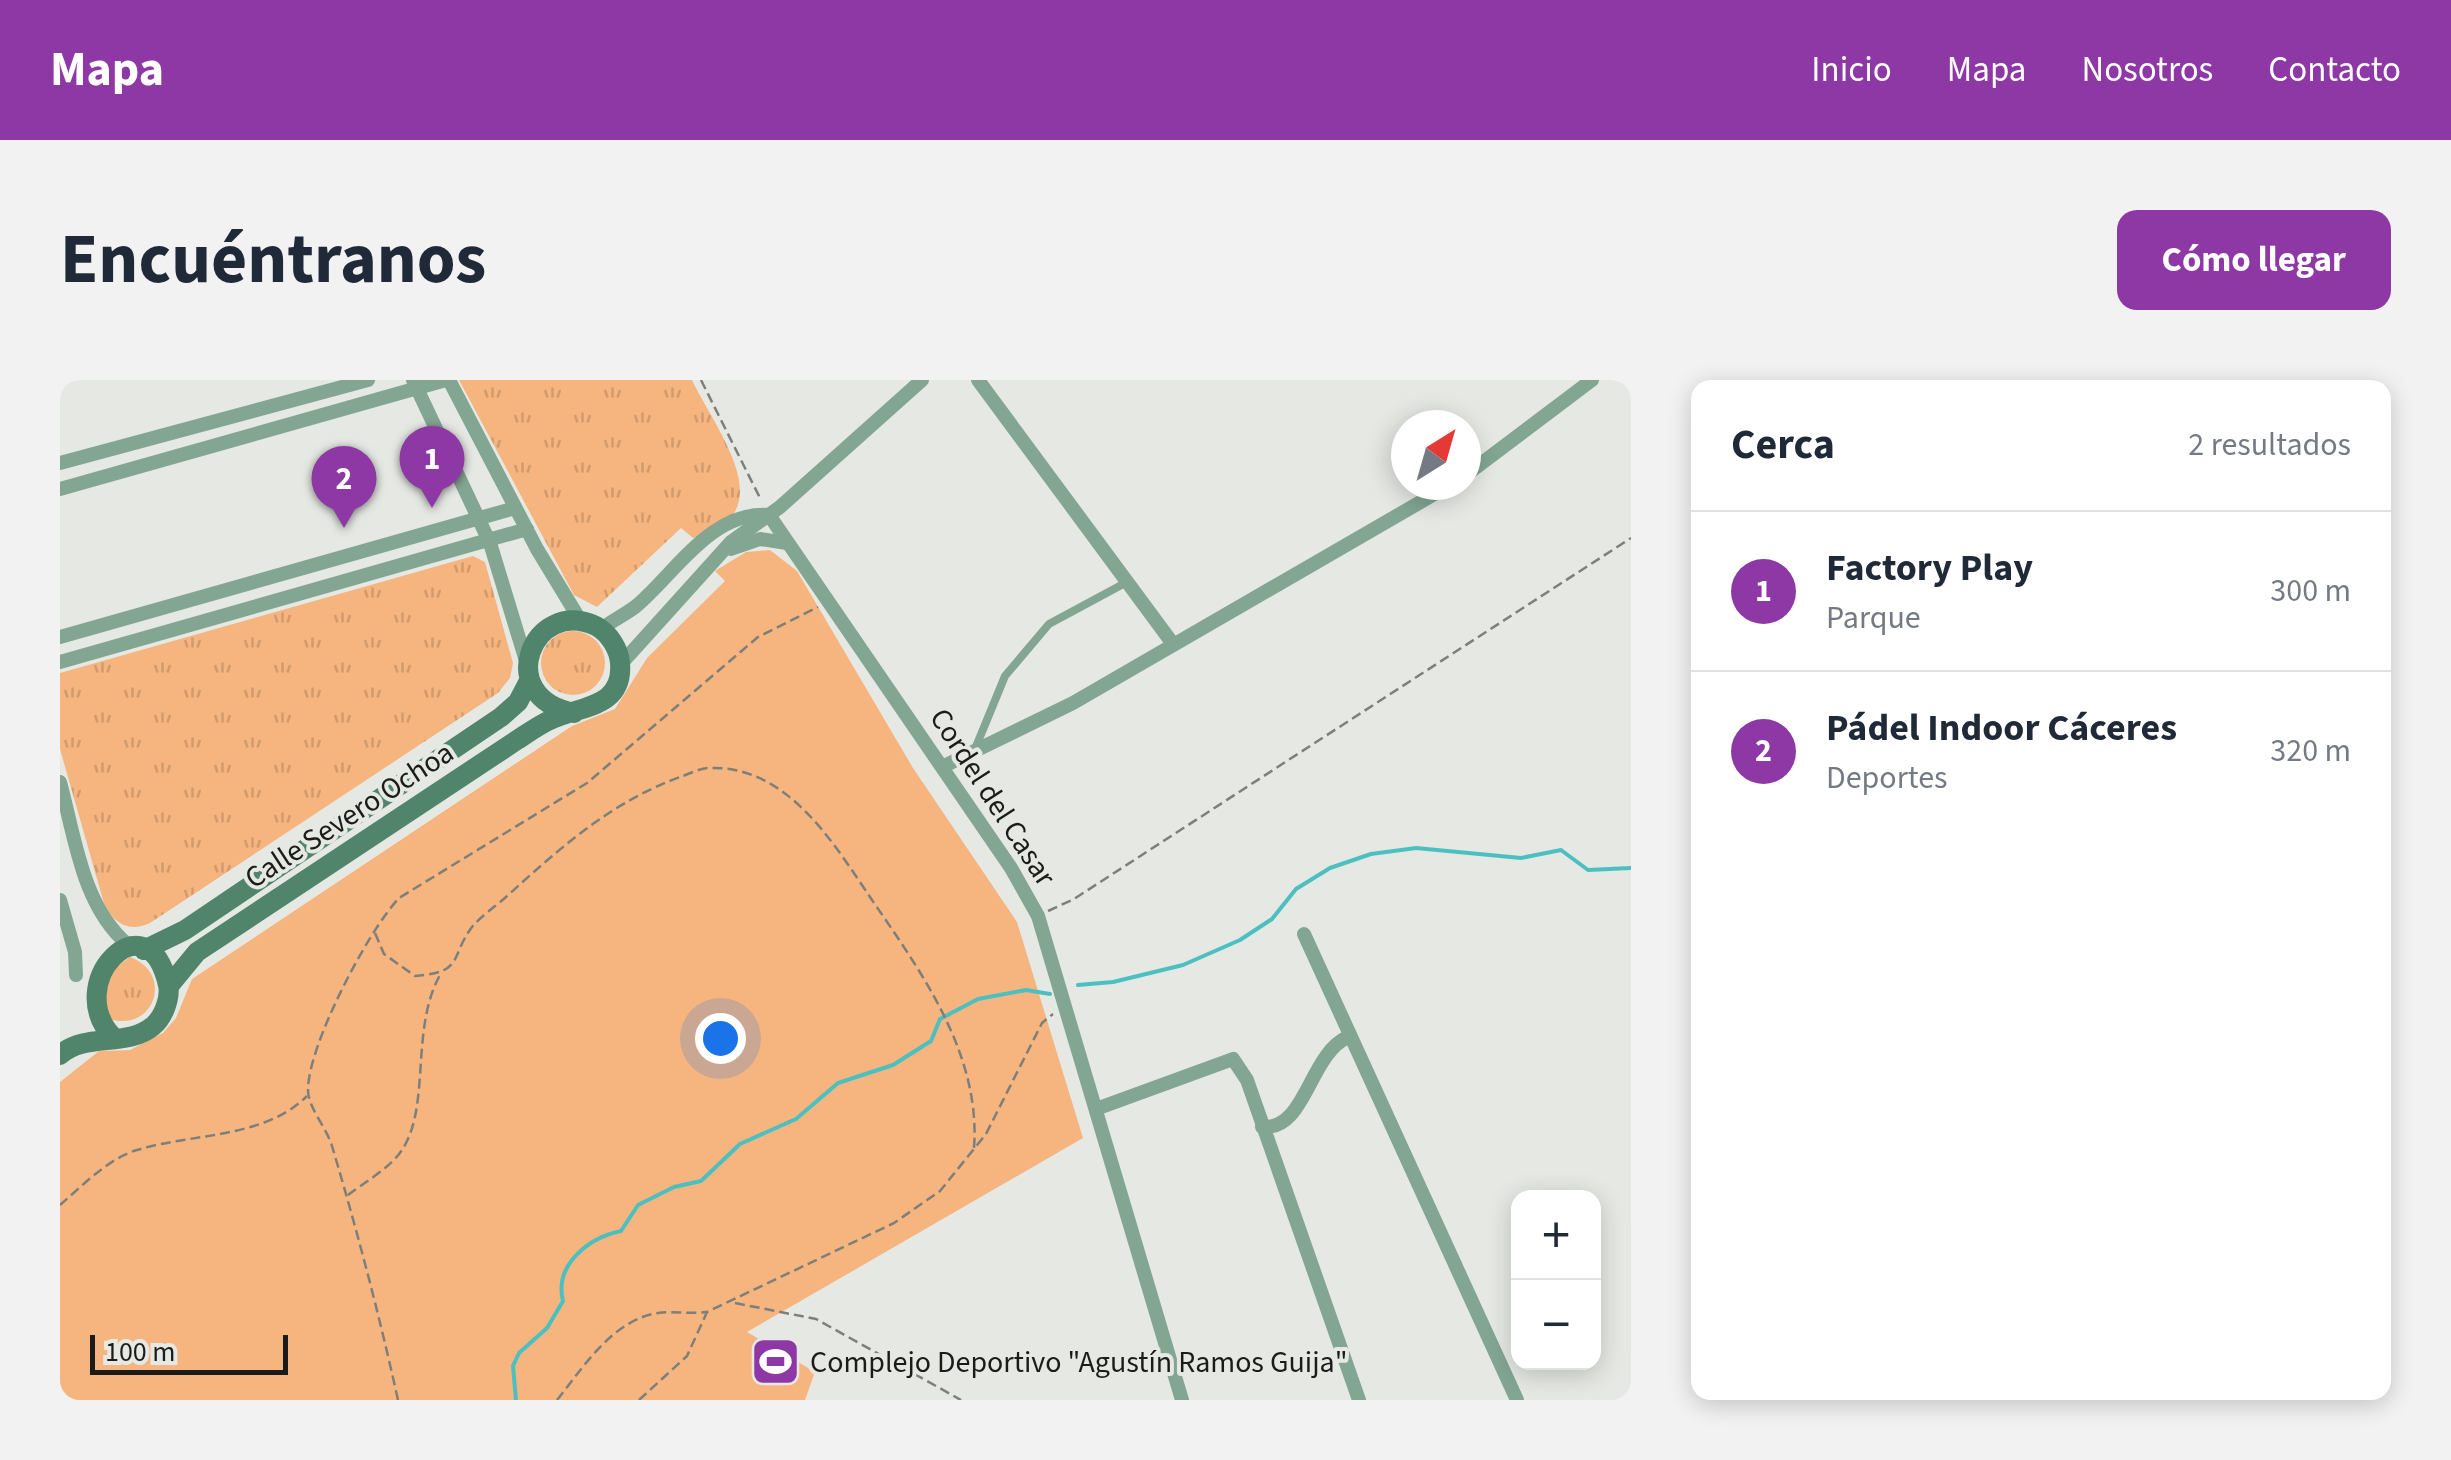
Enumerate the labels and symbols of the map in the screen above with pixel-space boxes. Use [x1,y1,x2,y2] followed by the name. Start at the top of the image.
[1391,410,1481,500] north arrow
[400,426,464,508] pin: 1
[312,446,376,528] pin: 2
[919,700,1067,895] street label: Cordel del Casar
[236,732,462,899] street label: Calle Severo Ochoa
[695,1013,746,1064] your location
[90,1330,288,1374] scale bar
[749,1336,801,1388] sports icon: Complejo Deportivo "Agustín Ramos Guija"
[810,1341,1347,1384] place label: Complejo Deportivo "Agustín Ramos Guija"

